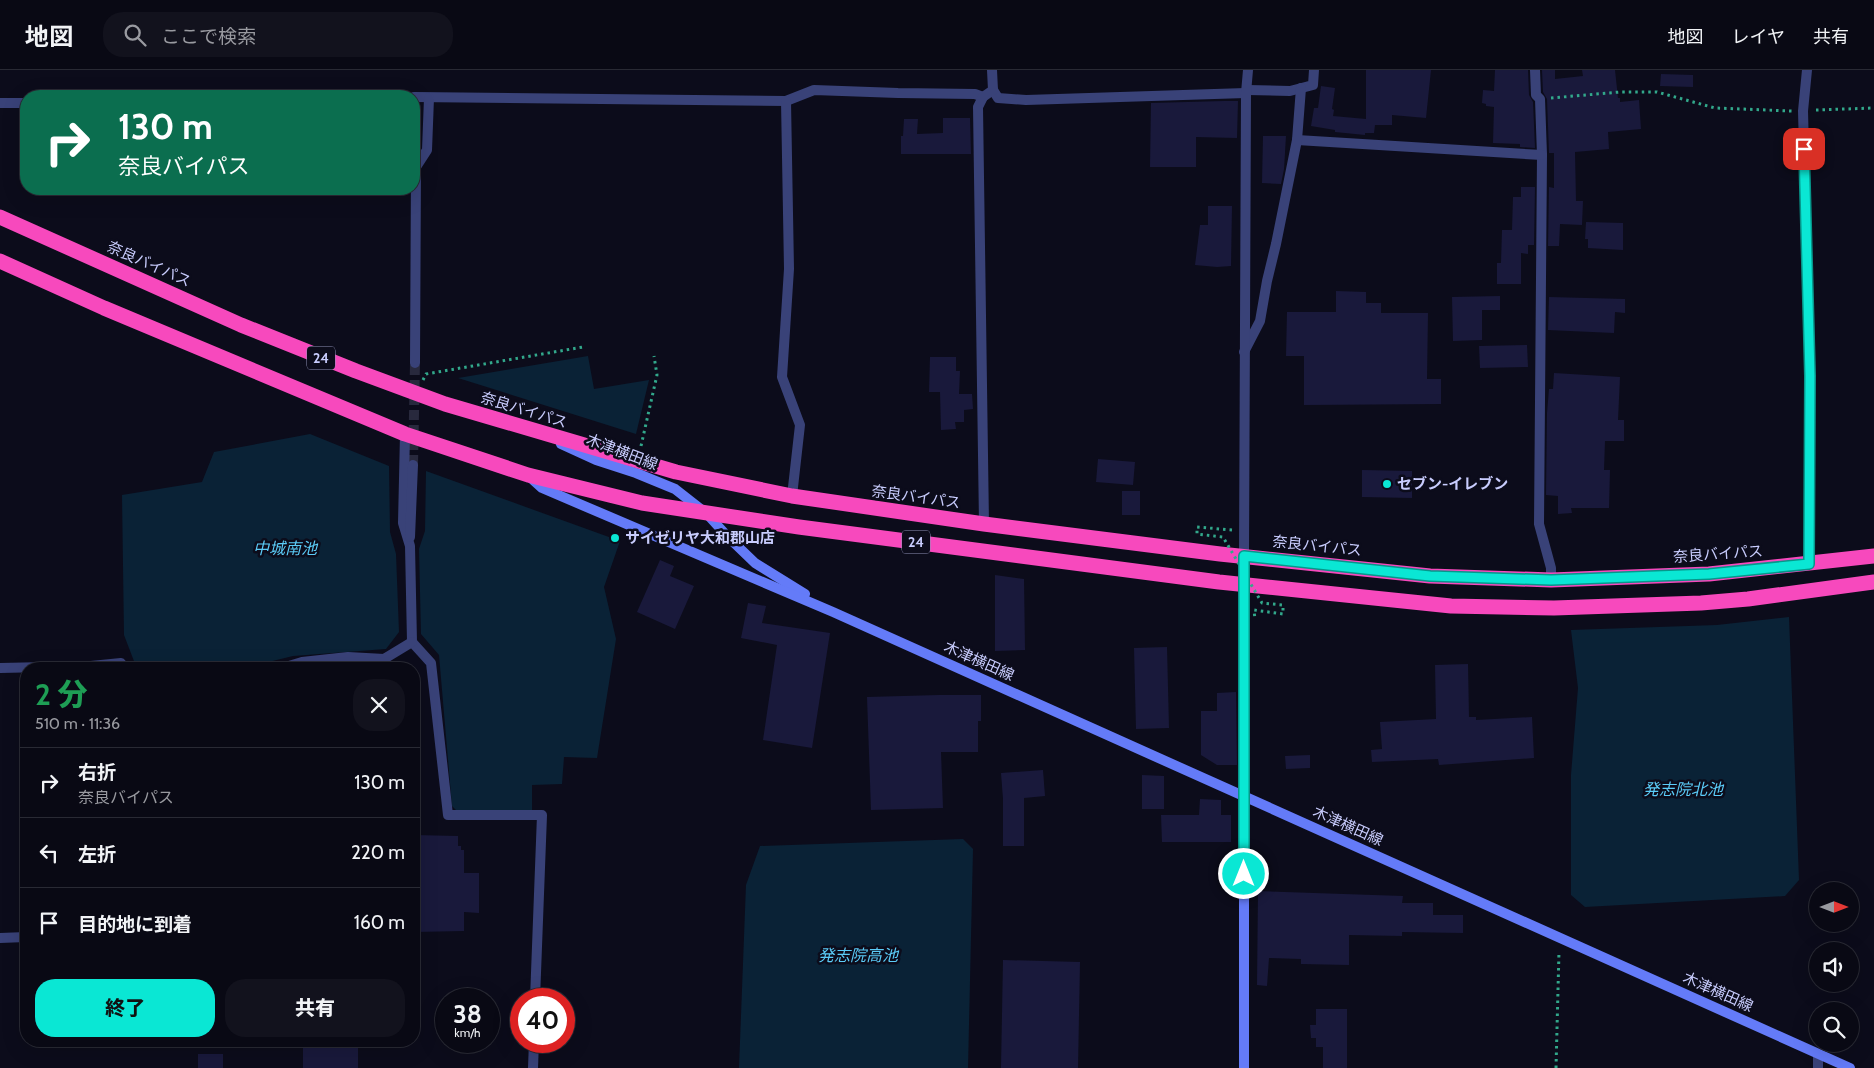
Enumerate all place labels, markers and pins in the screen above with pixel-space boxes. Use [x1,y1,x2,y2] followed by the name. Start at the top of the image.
[1783,128,1825,170] pin
[1397,475,1508,493] place label: セブン-イレブン
[1381,478,1393,490] marker: セブン-イレブン
[625,529,775,547] place label: サイゼリヤ大和郡山店
[609,532,621,544] marker: サイゼリヤ大和郡山店

